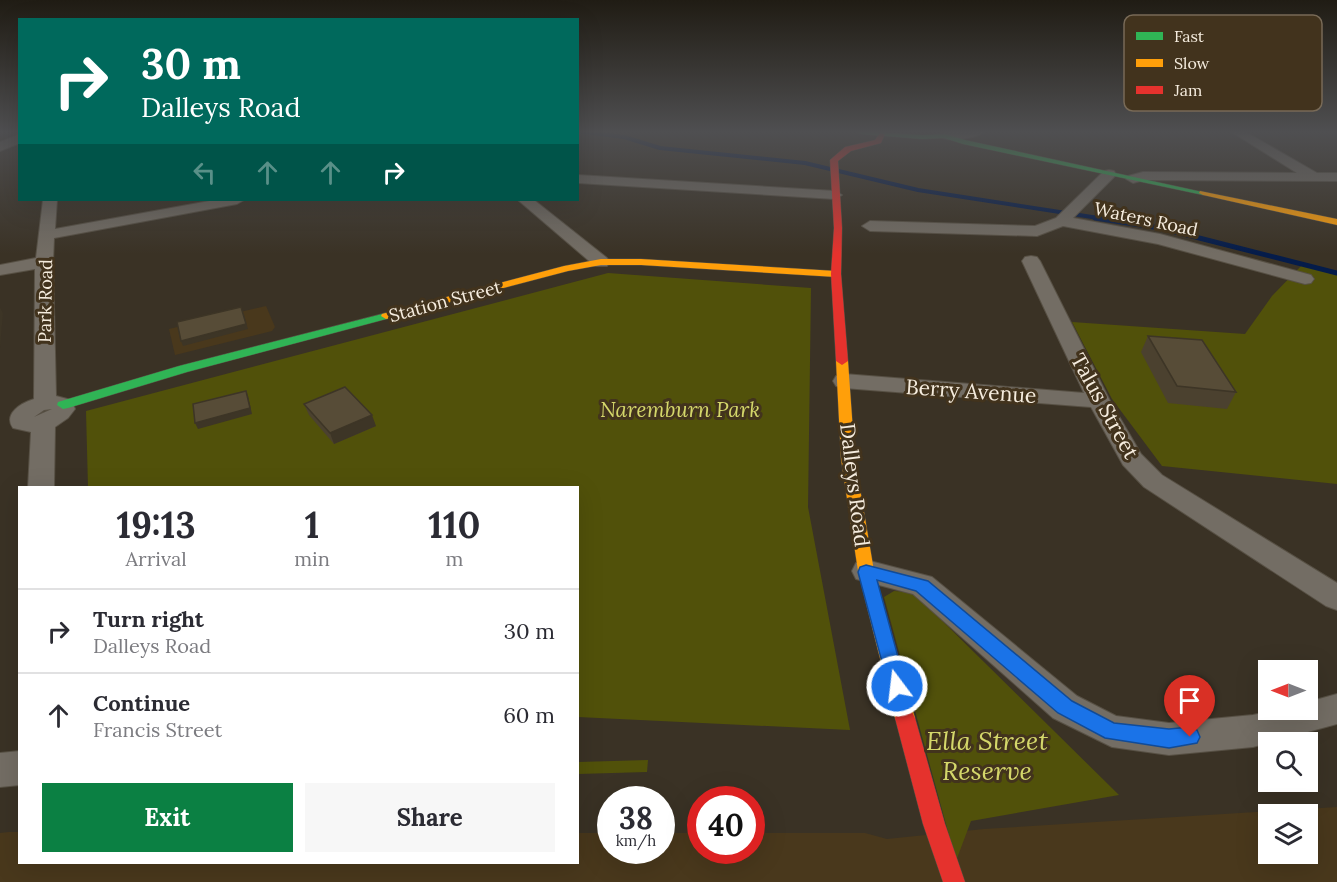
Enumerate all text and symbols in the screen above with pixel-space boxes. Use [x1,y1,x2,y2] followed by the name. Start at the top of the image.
[1124,15,1322,111] legend
[1174,26,1205,46] text: Fast
[141,37,241,91] text: 30 m
[42,42,120,120] icon: right
[1174,53,1210,73] text: Slow
[1173,80,1202,100] text: Jam
[141,90,301,124] text: Dalleys Road
[188,156,221,189] icon: left
[251,156,284,189] icon: ahead
[314,156,347,189] icon: ahead
[377,156,410,189] icon: right
[1092,197,1200,241] street label: Waters Road
[33,259,57,343] street label: Park Road
[386,275,504,327] street label: Station Street
[1065,348,1146,464] street label: Talus Street
[905,373,1037,409] street label: Berry Avenue
[600,396,760,423] park label: Naremburn Park
[834,422,876,548] street label: Dalleys Road
[117,502,196,548] text: 19:13
[305,502,319,548] text: 1
[428,502,480,548] text: 110
[126,546,187,571] text: Arrival
[294,546,330,571] text: min
[445,546,463,571] text: m
[93,605,204,633] text: Turn right
[42,615,75,648] icon: right
[504,617,555,645] text: 30 m
[93,633,211,658] text: Dalleys Road
[865,654,929,718] position arrow
[1258,660,1318,720] north arrow
[1258,660,1318,864] map controls
[1164,675,1215,737] pin
[1173,684,1206,717] icon: arrive
[93,689,190,717] text: Continue
[42,699,75,732] icon: ahead
[503,701,555,729] text: 60 m
[93,717,222,742] text: Francis Street
[926,724,1048,787] park label: Ella Street Reserve
[1258,732,1318,792] button: search
[42,783,293,852] button: Exit
[305,783,555,852] button: Share
[687,786,765,864] speed limit sign: 40
[619,799,653,837] text: 38
[1258,804,1318,864] button: layers
[616,831,656,850] text: km/h

